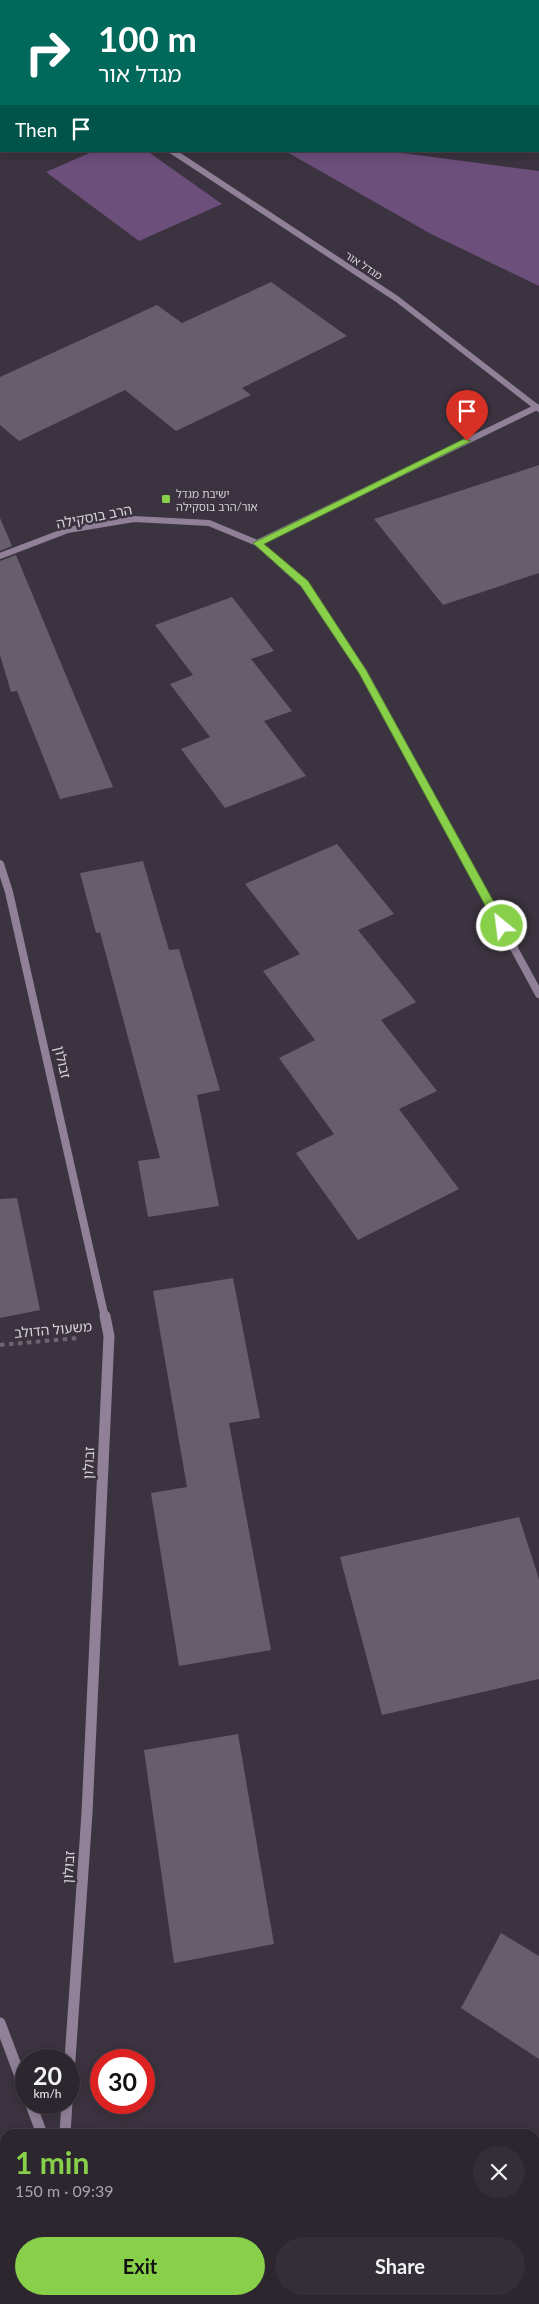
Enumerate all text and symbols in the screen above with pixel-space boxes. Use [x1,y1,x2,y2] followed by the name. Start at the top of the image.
[98,17,197,59] text: 100 m
[15,20,80,85] icon: right
[98,60,182,87] text: מגדל אור
[67,115,95,143] icon: arrive
[15,118,57,141] text: Then
[343,248,385,282] street label: מגדל אור
[446,390,488,441] pin
[453,397,481,425] icon: arrive
[176,487,258,513] place label: ישיבת מגדל אור/הרב בוסקילה
[160,493,172,505] marker: ישיבת מגדל אור/הרב בוסקילה
[54,500,134,532] street label: הרב בוסקילה
[475,899,527,951] position arrow
[51,1044,75,1080] street label: זבולון
[13,1317,93,1341] street label: משעול הדולב
[79,1446,97,1480] street label: זבולון
[58,1850,78,1884] street label: זבולון
[90,2049,155,2114] speed limit sign: 30
[33,2060,62,2090] text: 20
[33,2086,62,2101] text: km/h
[15,2144,89,2180] text: 1 min
[473,2146,525,2198] button: close
[15,2181,114,2200] text: 150 m · 09:39
[15,2237,265,2295] button: Exit
[275,2237,525,2295] button: Share

